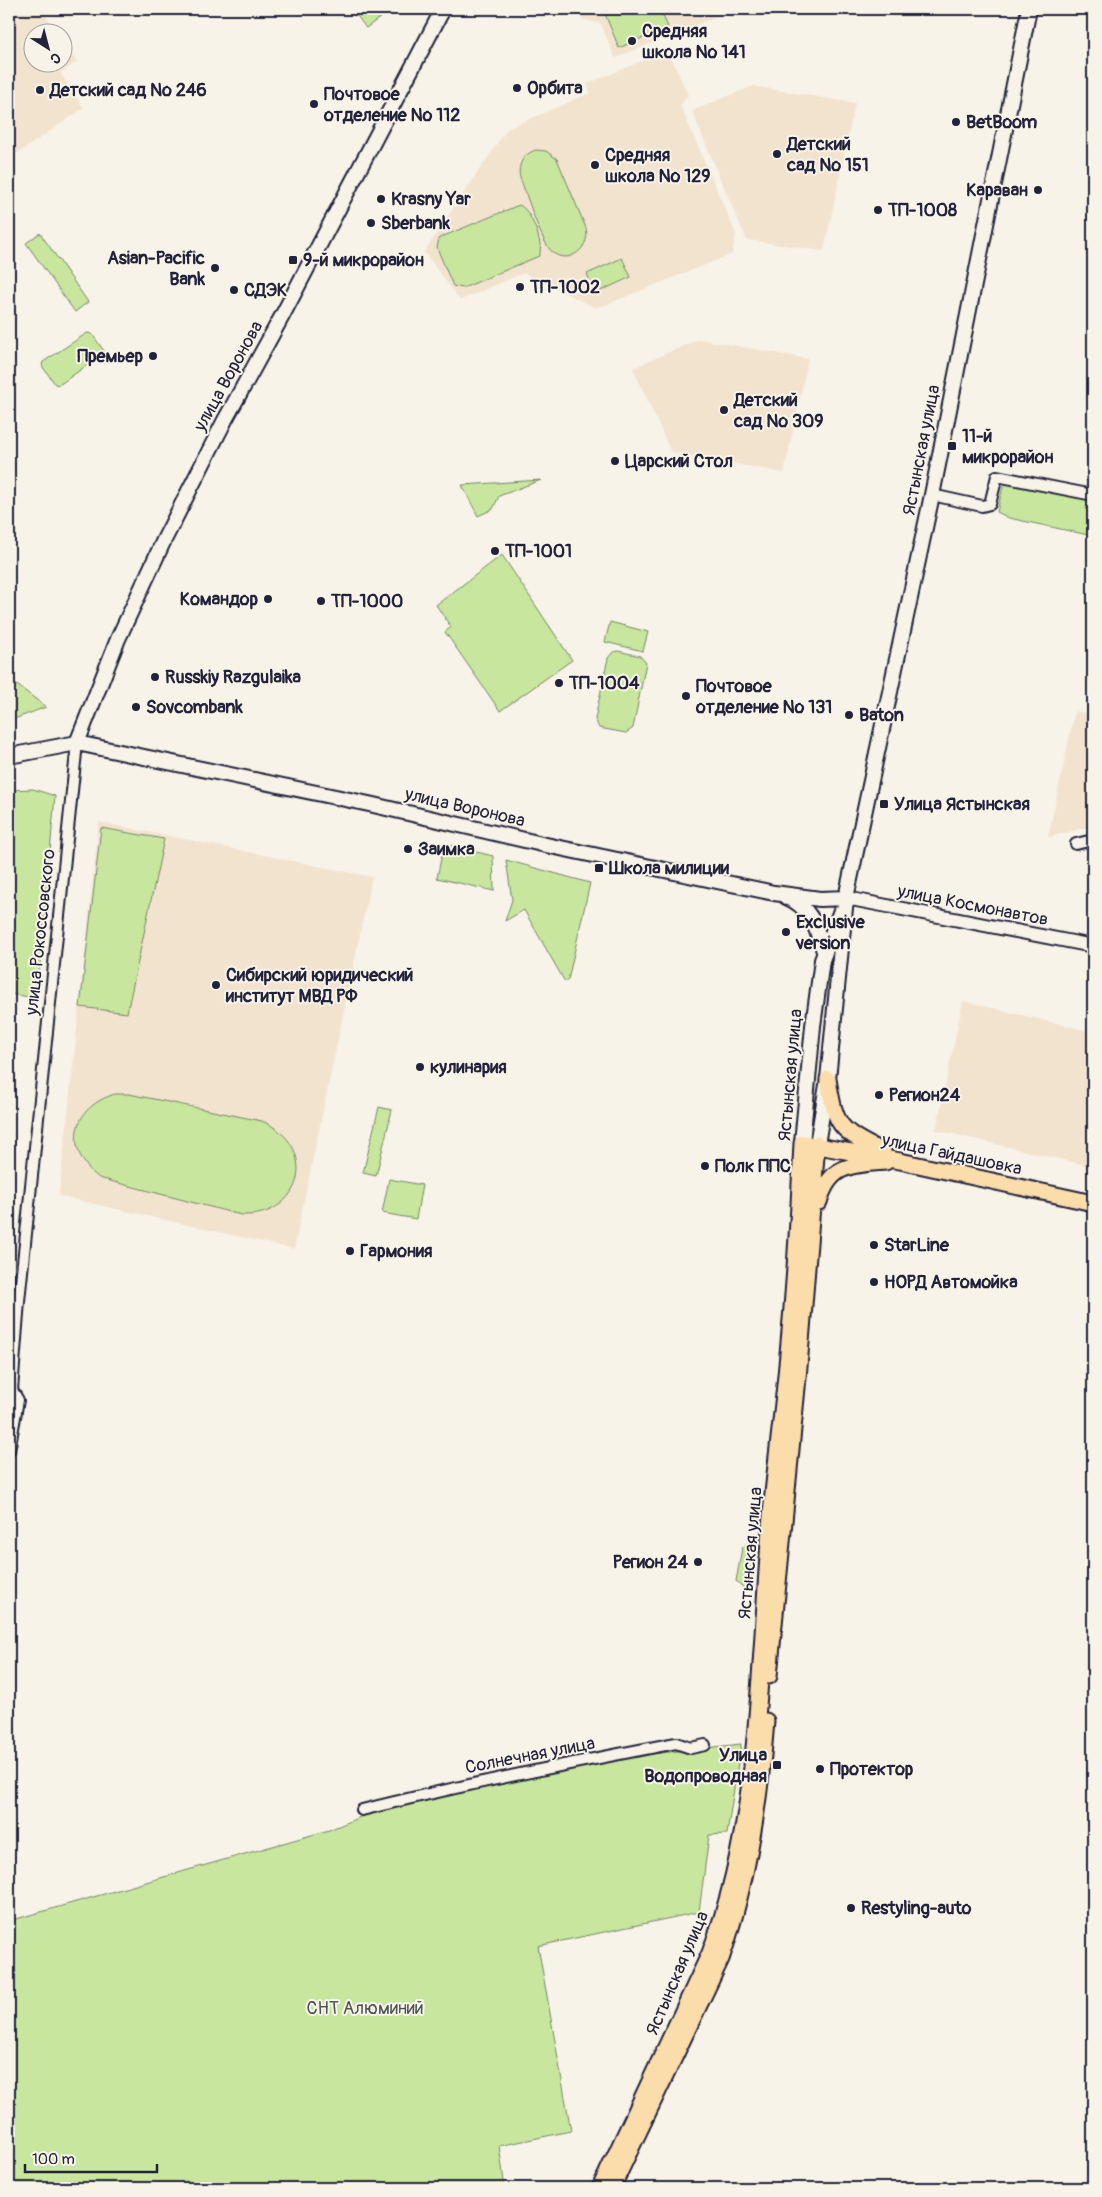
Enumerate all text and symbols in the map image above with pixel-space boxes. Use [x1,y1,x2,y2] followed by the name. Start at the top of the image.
[642,20,746,64] place label: Средняя школа № 141
[22,22,72,72] north arrow
[626,35,638,47] marker: Средняя школа № 141
[47,49,64,68] text: С
[527,77,583,100] place label: Орбита
[49,79,207,102] place label: Детский сад № 246
[511,82,523,94] marker: Орбита
[323,83,460,127] place label: Почтовое отделение № 112
[34,84,46,96] marker: Детский сад № 246
[308,98,320,110] marker: Почтовое отделение № 112
[966,111,1037,134] place label: BetBoom
[950,116,962,128] marker: BetBoom
[786,133,869,177] place label: Детский сад № 151
[605,144,711,188] place label: Средняя школа № 129
[771,148,783,160] marker: Детский сад № 151
[589,159,601,171] marker: Средняя школа № 129
[966,179,1028,202] place label: Караван
[1032,184,1044,196] marker: Караван
[391,188,471,211] place label: Krasny Yar
[375,193,387,205] marker: Krasny Yar
[887,199,957,222] place label: ТП-1008
[872,204,884,216] marker: ТП-1008
[381,212,450,235] place label: Sberbank
[365,217,377,229] marker: Sberbank
[107,247,205,291] place label: Asian-Pacific Bank
[303,249,424,272] place label: 9-й микрорайон
[287,254,299,266] marker: 9-й микрорайон
[209,262,221,274] marker: Asian-Pacific Bank
[529,276,600,299] place label: ТП-1002
[244,279,287,302] place label: СДЭК
[514,281,526,293] marker: ТП-1002
[228,284,240,296] marker: СДЭК
[188,317,268,436] street label: улица Воронова
[77,345,143,368] place label: Премьер
[147,350,159,362] marker: Премьер
[898,383,945,517] street label: Ястынская улица
[733,389,824,433] place label: Детский сад № 309
[718,404,730,416] marker: Детский сад № 309
[962,425,1053,469] place label: 11-й микрорайон
[946,440,958,452] marker: 11-й микрорайон
[625,450,733,473] place label: Царский Стол
[609,455,621,467] marker: Царский Стол
[504,540,572,563] place label: ТП-1001
[489,545,501,557] marker: ТП-1001
[180,588,258,611] place label: Командор
[330,590,403,613] place label: ТП-1000
[262,593,274,605] marker: Командор
[315,595,327,607] marker: ТП-1000
[165,666,302,689] place label: Russkiy Razgulaika
[149,671,161,683] marker: Russkiy Razgulaika
[568,672,640,695] place label: ТП-1004
[695,675,832,719] place label: Почтовое отделение № 131
[553,677,565,689] marker: ТП-1004
[680,690,692,702] marker: Почтовое отделение № 131
[146,696,243,719] place label: Sovcombank
[130,701,142,713] marker: Sovcombank
[859,704,904,727] place label: Baton
[843,709,855,721] marker: Baton
[402,782,527,832] street label: улица Воронова
[894,793,1030,816] place label: Улица Ястынская
[878,798,890,810] marker: Улица Ястынская
[418,838,475,861] place label: Заимка
[402,843,414,855] marker: Заимка
[20,847,61,1017] street label: улица Рокоссовского
[608,857,729,880] place label: Школа милиции
[593,862,605,874] marker: Школа милиции
[895,879,1050,931] street label: улица Космонавтов
[795,911,866,955] place label: Exclusive version
[780,926,792,938] marker: Exclusive version
[225,964,413,1008] place label: Сибирский юридический институт МВД РФ
[210,979,222,991] marker: Сибирский юридический институт МВД РФ
[773,1008,808,1142] street label: Ястынская улица
[430,1056,507,1079] place label: кулинария
[414,1061,426,1073] marker: кулинария
[889,1084,961,1107] place label: Регион24
[873,1089,885,1101] marker: Регион24
[879,1128,1024,1181] street label: улица Гайдашовка
[715,1155,791,1178] place label: Полк ППС
[699,1160,711,1172] marker: Полк ППС
[884,1234,950,1257] place label: StarLine
[868,1239,880,1251] marker: StarLine
[360,1240,432,1263] place label: Гармония
[344,1245,356,1257] marker: Гармония
[884,1271,1018,1294] place label: НОРД Автомойка
[868,1276,880,1288] marker: НОРД Автомойка
[733,1486,768,1620] street label: Ястынская улица
[613,1551,689,1574] place label: Регион 24
[692,1556,704,1568] marker: Регион 24
[463,1732,597,1779] street label: Солнечная улица
[644,1744,768,1788] place label: Улица Водопроводная
[830,1758,914,1781] place label: Протектор
[771,1759,783,1771] marker: Улица Водопроводная
[814,1763,826,1775] marker: Протектор
[861,1897,972,1920] place label: Restyling-auto
[845,1902,857,1914] marker: Restyling-auto
[641,1908,714,2039] street label: Ястынская улица
[306,1997,424,2020] park label: СНТ Алюминий
[25,2142,158,2174] scale bar
[32,2150,75,2169] text: 100 m

